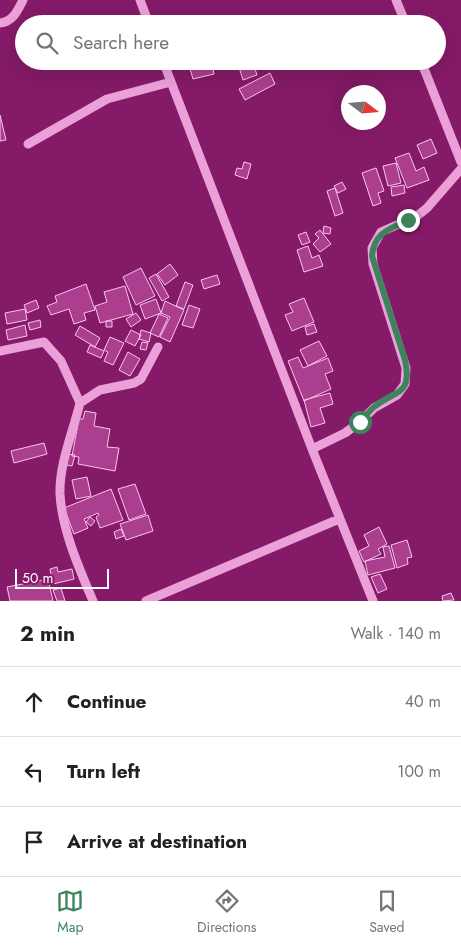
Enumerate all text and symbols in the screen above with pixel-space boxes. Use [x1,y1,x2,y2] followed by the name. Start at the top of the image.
[15,15,446,70] search box
[33,29,61,57] icon: search
[73,29,169,56] text: Search here
[341,85,386,130] north arrow
[397,209,420,232] route end
[349,411,372,434] route start
[15,566,109,589] scale bar
[22,568,53,588] text: 50 m
[20,619,75,649] text: 2 min
[351,622,441,645] text: Walk · 140 m
[20,688,48,716] icon: ahead
[67,688,146,715] text: Continue
[405,690,441,713] text: 40 m
[20,758,48,786] icon: left
[67,758,140,785] text: Turn left
[397,760,441,783] text: 100 m
[20,828,48,856] icon: arrive
[67,828,247,855] text: Arrive at destination
[56,887,84,937] tab: Map
[197,887,256,937] tab: Directions
[369,887,405,937] tab: Saved

